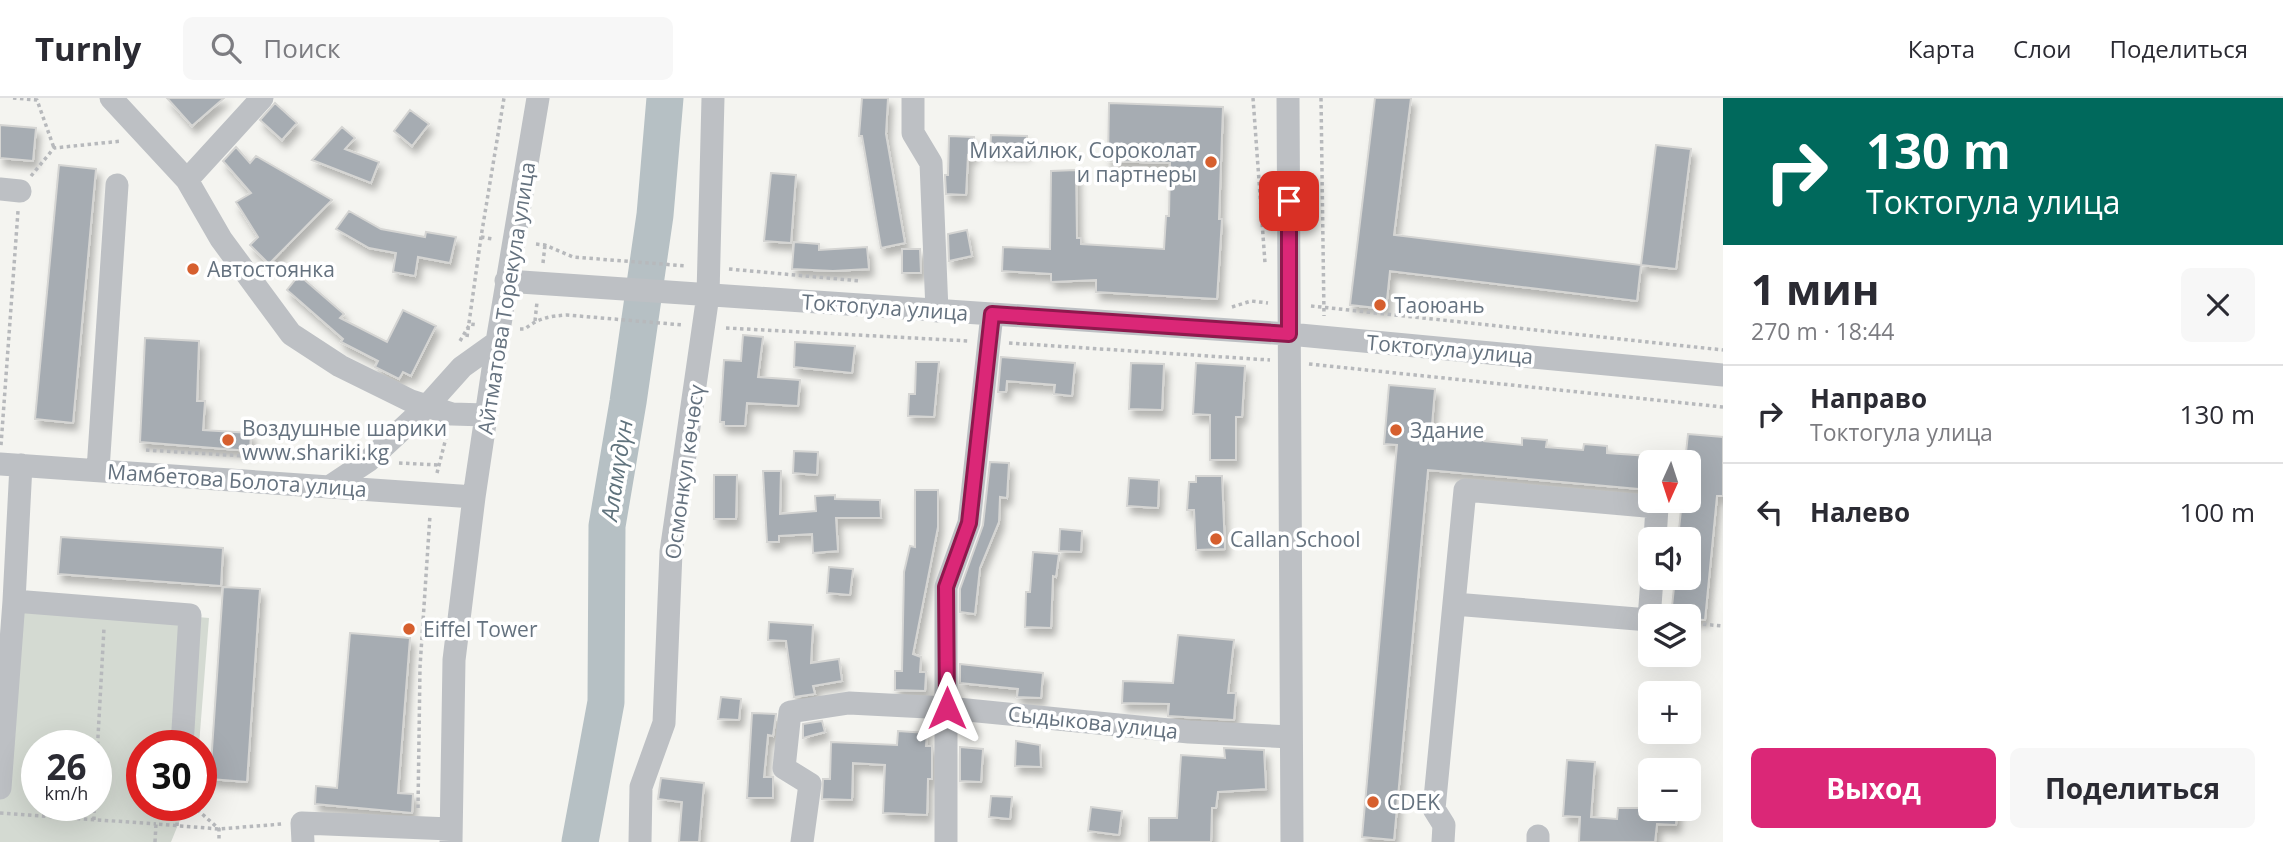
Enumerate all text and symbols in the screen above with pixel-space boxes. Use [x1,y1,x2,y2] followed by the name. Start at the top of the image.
[183,17,673,80] search box
[35,26,141,71] text: Turnly
[207,29,245,67] icon: search
[263,30,340,66] text: Поиск
[1908,32,1975,65] text: Карта
[2013,32,2072,65] text: Слои
[2110,32,2248,65] text: Поделиться
[1866,117,2011,183] text: 130 m
[1751,126,1842,217] icon: right
[969,136,1197,188] place label: Михайлюк, Сороколат и партнеры
[1203,154,1219,170] marker: Михайлюк, Сороколат и партнеры
[471,160,541,436] street label: Айтматова Торекула улица
[1259,171,1319,231] pin
[1866,180,2120,223] text: Токтогула улица
[1270,182,1308,220] icon: arrive
[207,255,335,283] place label: Автостоянка
[1751,260,1879,317] text: 1 мин
[185,261,201,277] marker: Автостоянка
[2181,268,2255,342] button: close
[801,287,969,327] street label: Токтогула улица
[1394,291,1485,319] place label: Таоюань
[1372,297,1388,313] marker: Таоюань
[1751,315,1894,347] text: 270 m · 18:44
[1366,328,1534,370] street label: Токтогула улица
[1810,380,1927,416] text: Направо
[658,382,710,561] street label: Осмонкул көчөсү
[1751,395,1789,433] icon: right
[2180,396,2255,432] text: 130 m
[242,414,447,466] place label: Воздушные шарики www.shariki.kg
[1410,416,1484,444] place label: Здание
[1810,416,1993,448] text: Токтогула улица
[592,417,640,525] water label: Аламүдүн
[1388,422,1404,438] marker: Здание
[220,432,236,448] marker: Воздушные шарики www.shariki.kg
[1638,450,1701,513] north arrow
[1638,450,1701,821] map controls
[106,457,368,503] street label: Мамбетова Болота улица
[1751,493,1789,531] icon: left
[1810,494,1910,530] text: Налево
[2180,494,2255,530] text: 100 m
[1230,525,1361,553] place label: Callan School
[1638,527,1701,590] button: sound
[1208,531,1224,547] marker: Callan School
[1638,604,1701,667] button: layers
[423,615,538,643] place label: Eiffel Tower
[401,621,417,637] marker: Eiffel Tower
[910,671,984,745] position arrow
[1638,681,1701,744] button: +
[1007,699,1179,745] street label: Сыдыкова улица
[126,730,217,821] speed limit sign: 30
[46,743,87,790] text: 26
[1751,748,1996,828] button: Выход
[2010,748,2255,828] button: Поделиться
[1638,758,1701,821] button: −
[45,781,88,805] text: km/h
[1387,788,1440,816] place label: CDEK
[1365,794,1381,810] marker: CDEK

